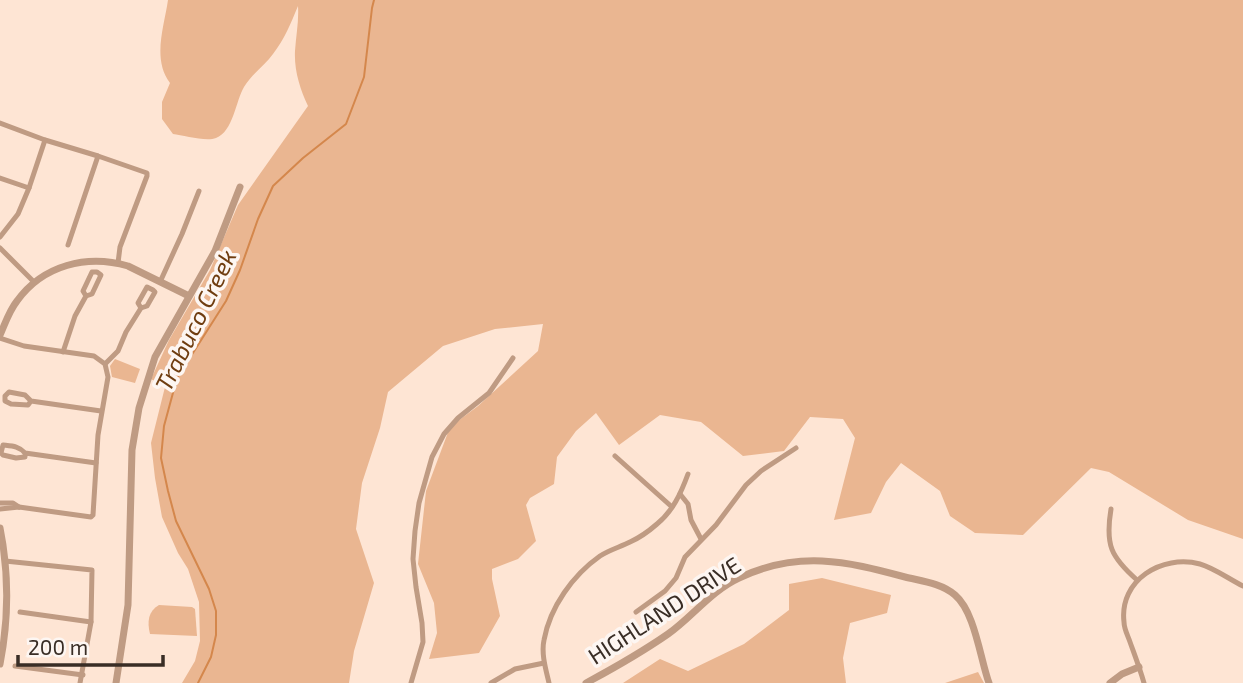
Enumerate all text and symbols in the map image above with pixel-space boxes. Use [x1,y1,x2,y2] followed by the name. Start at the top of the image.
[148,244,242,396] water label: Trabuco Creek
[582,550,746,670] street label: HIGHLAND DRIVE
[18,624,163,668] scale bar
[28,634,88,659] text: 200 m

